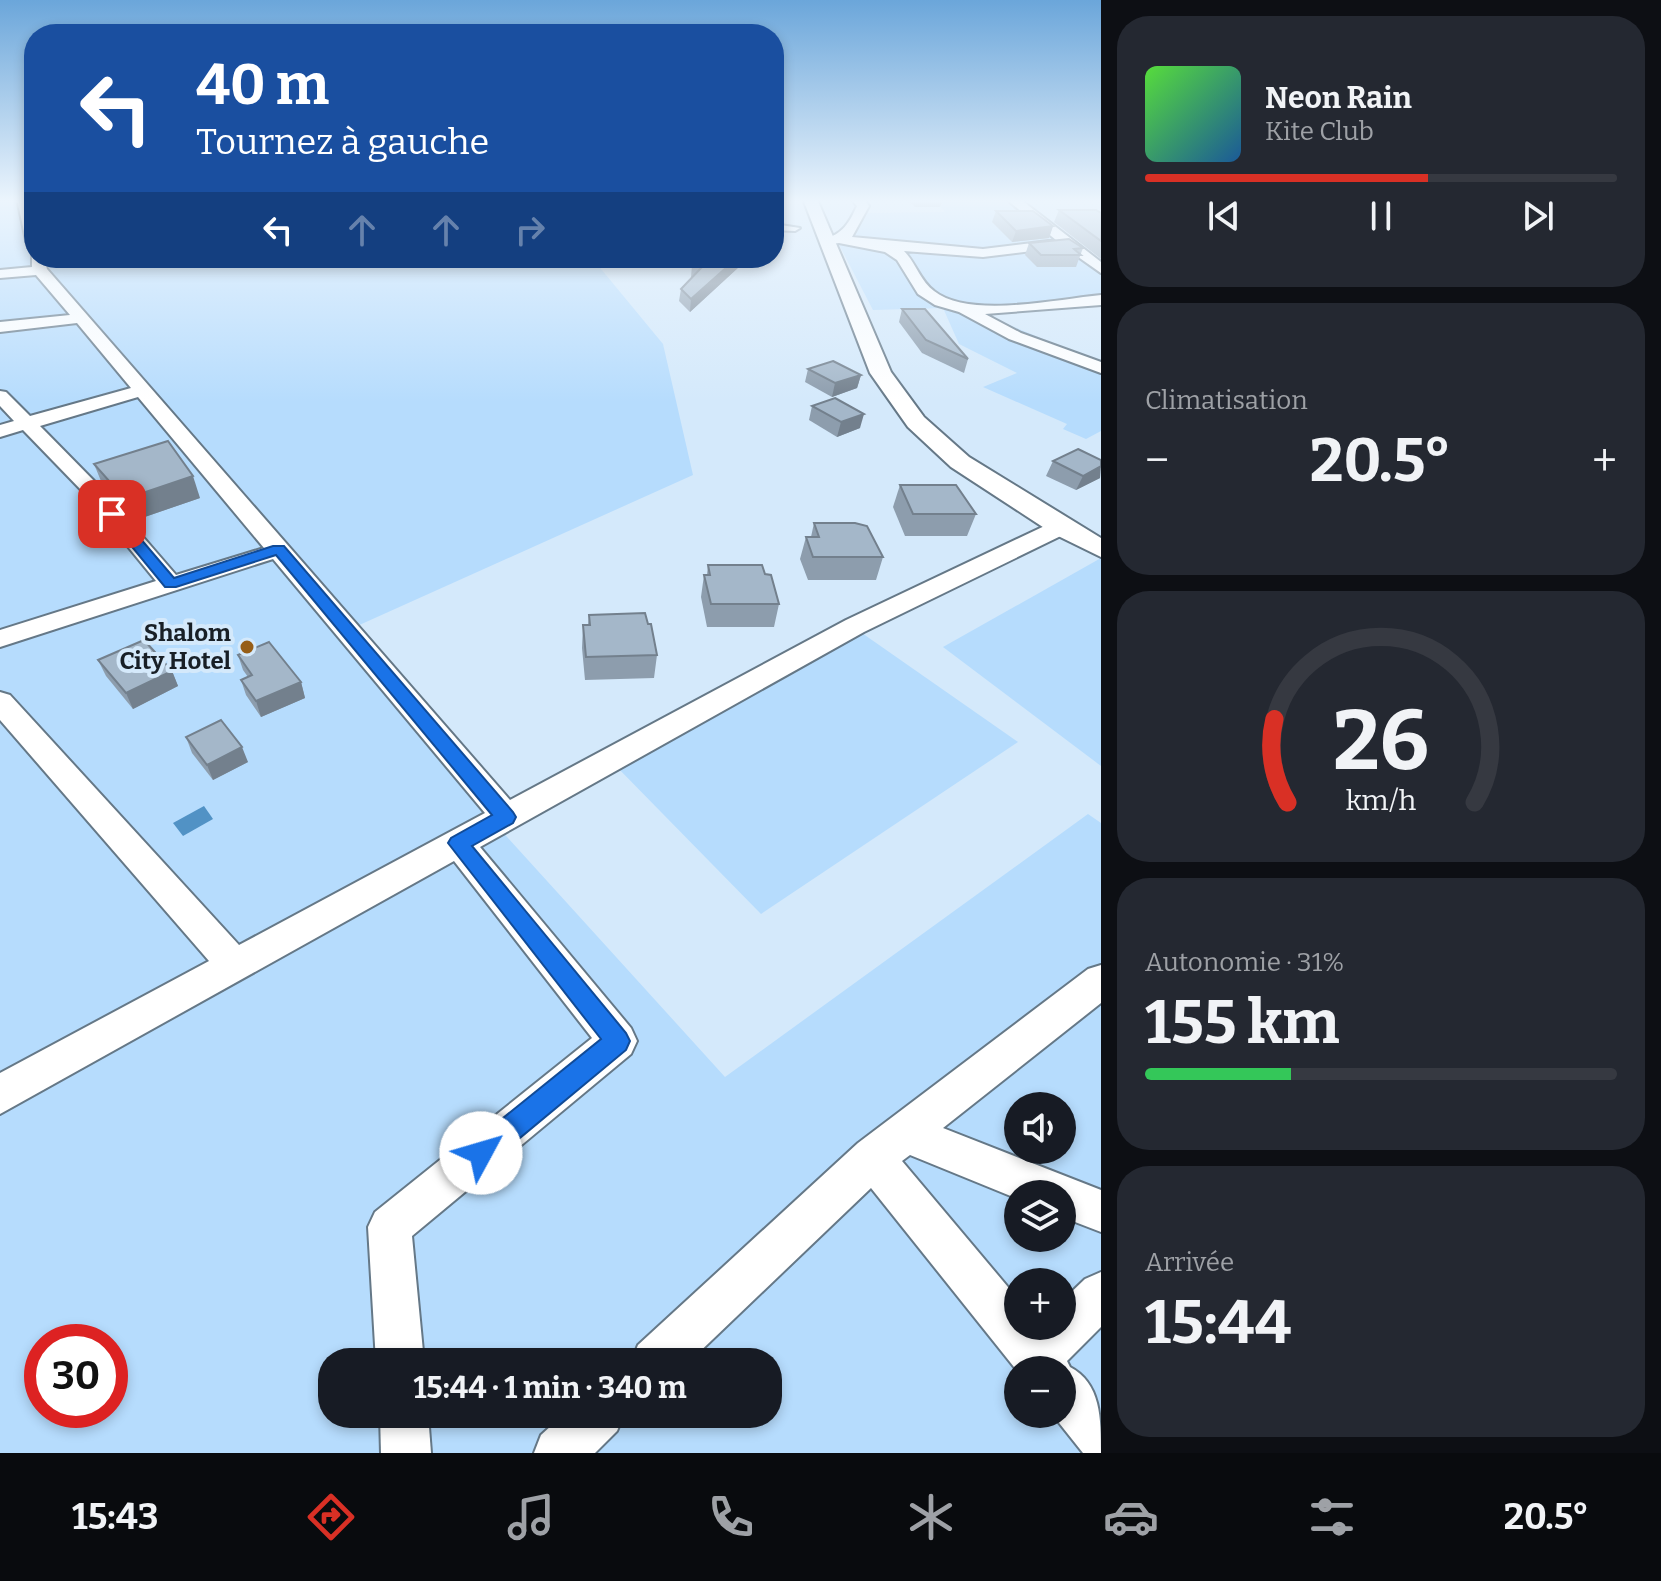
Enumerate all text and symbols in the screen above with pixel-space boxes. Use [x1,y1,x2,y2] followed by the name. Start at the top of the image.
[196,52,329,119] text: 40 m
[64,56,168,160] icon: left
[1265,80,1412,116] text: Neon Rain
[1265,116,1374,147] text: Kite Club
[196,120,489,164] text: Tournez à gauche
[1202,194,1246,238] icon: previous
[1359,194,1403,238] icon: pause
[1516,194,1560,238] icon: next
[256,208,300,252] icon: left
[340,208,384,252] icon: ahead
[424,208,468,252] icon: ahead
[508,208,552,252] icon: right
[1145,385,1308,416] text: Climatisation
[1310,425,1451,497] text: 20.5°
[1145,434,1169,487] text: −
[1592,434,1617,487] text: +
[78,480,146,548] pin
[90,492,134,536] icon: arrive
[119,619,232,675] place label: Shalom City Hotel
[238,638,256,656] marker: Shalom City Hotel
[1333,690,1429,790] text: 26
[1346,783,1417,818] text: km/h
[1145,947,1344,978] text: Autonomie · 31%
[1145,987,1339,1059] text: 155 km
[1004,1092,1076,1428] map controls
[1004,1092,1076,1164] button: sound
[439,1111,523,1195] position arrow
[1004,1180,1076,1252] button: layers
[1145,1247,1234,1278] text: Arrivée
[1004,1268,1076,1340] button: +
[1145,1287,1291,1359] text: 15:44
[24,1324,128,1428] speed limit sign: 30
[1004,1356,1076,1428] button: −
[413,1370,687,1406] text: 15:44 · 1 min · 340 m
[303,1489,359,1545] icon: directions
[503,1489,559,1545] icon: music
[703,1489,759,1545] icon: phone
[903,1489,959,1545] icon: climate
[1103,1489,1159,1545] icon: car
[1304,1489,1360,1545] icon: filters
[72,1495,158,1539] text: 15:43
[1504,1495,1589,1539] text: 20.5°

